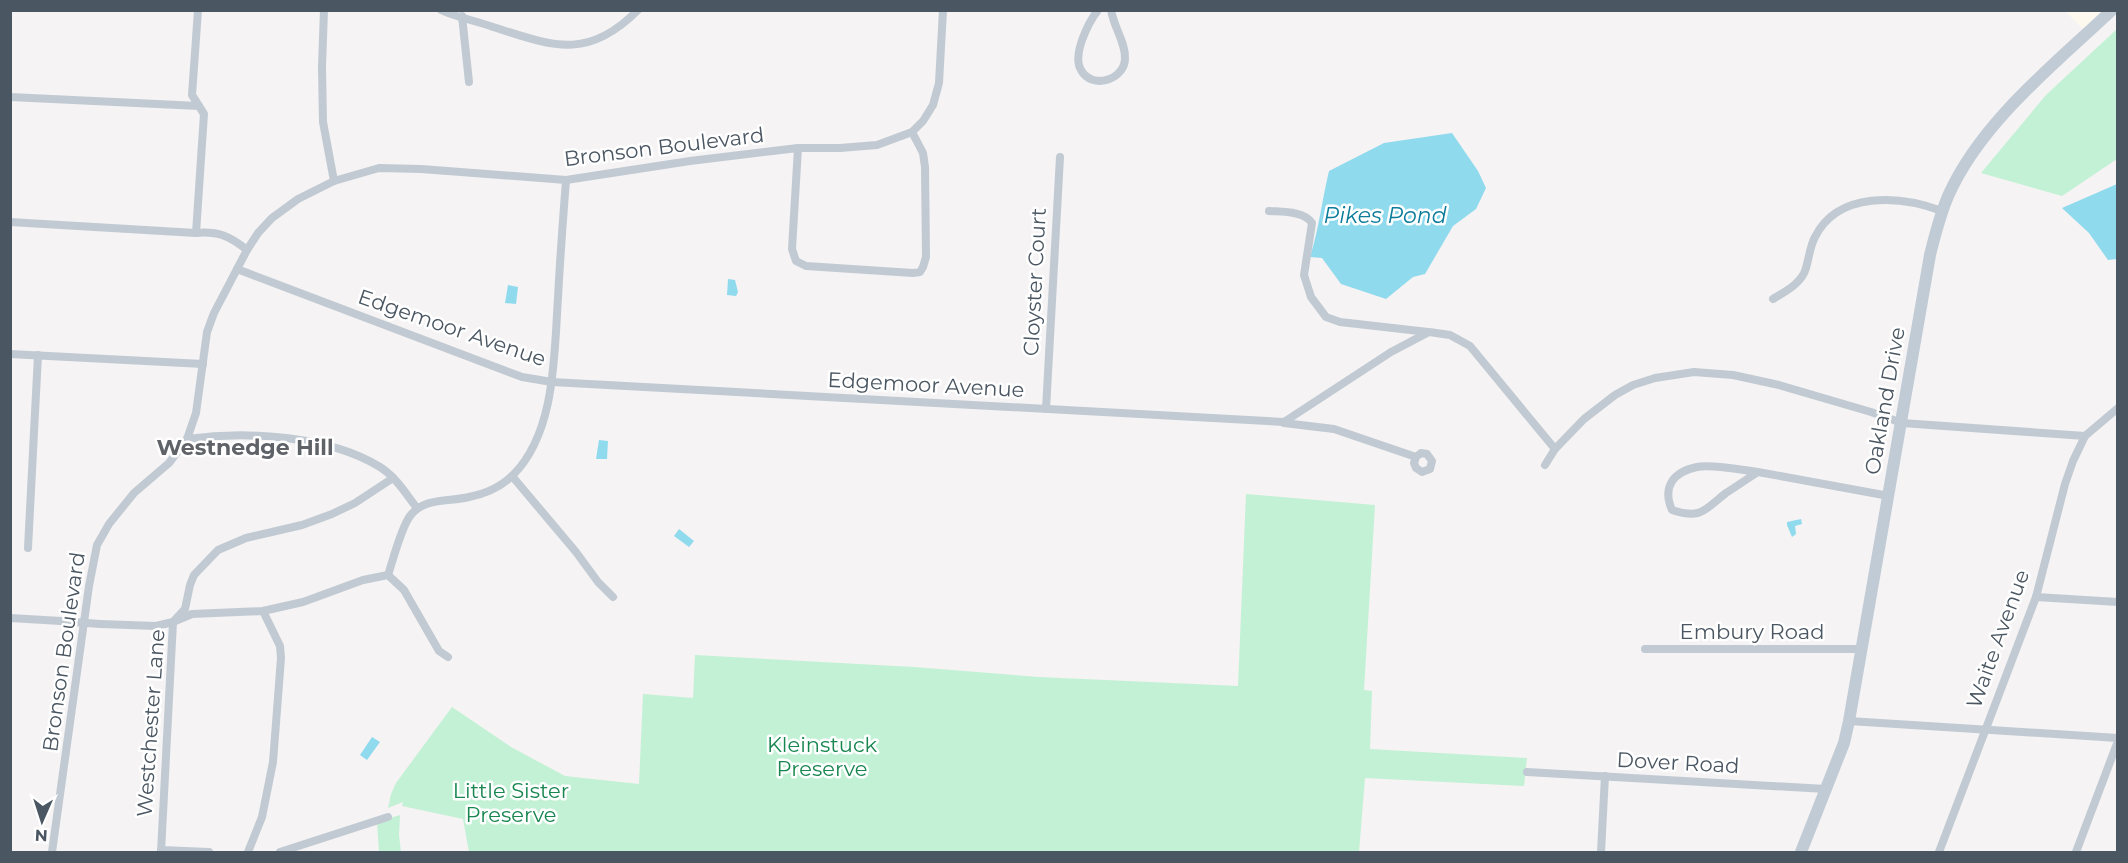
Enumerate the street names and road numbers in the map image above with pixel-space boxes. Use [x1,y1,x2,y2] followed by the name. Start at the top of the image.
[562,122,765,171] street label: Bronson Boulevard
[1018,207,1051,357] street label: Cloyster Court
[355,284,549,371] street label: Edgemoor Avenue
[1859,325,1910,477] street label: Oakland Drive
[827,367,1025,402] street label: Edgemoor Avenue
[37,550,90,753] street label: Bronson Boulevard
[1961,566,2034,712] street label: Waite Avenue
[1680,619,1824,644] street label: Embury Road
[131,628,170,818] street label: Westchester Lane
[1616,747,1740,778] street label: Dover Road

